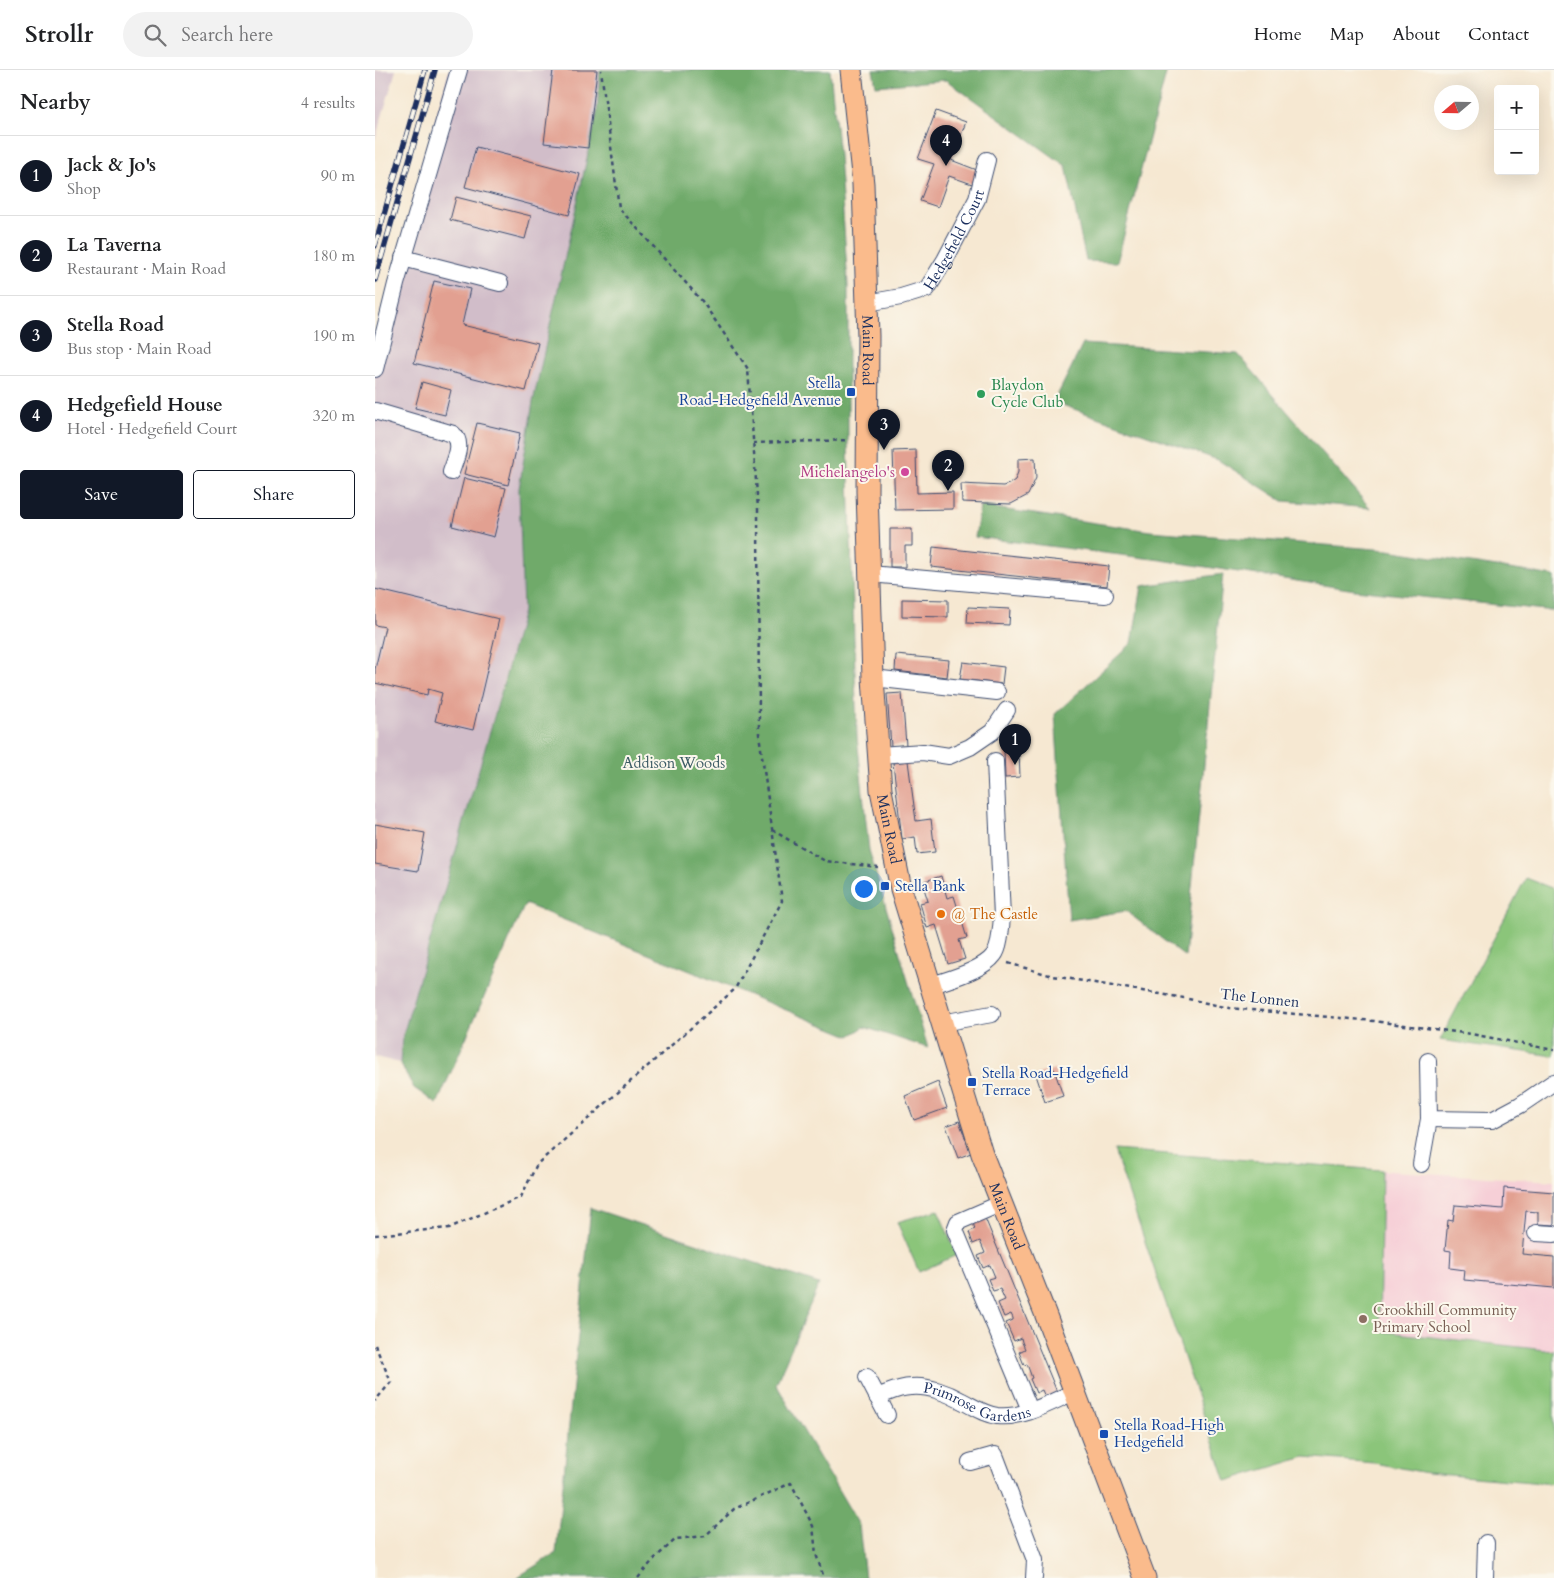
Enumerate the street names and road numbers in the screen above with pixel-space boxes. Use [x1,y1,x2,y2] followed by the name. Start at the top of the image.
[919,187,989,294] street label: Hedgefield Court
[857,315,878,386] street label: Main Road
[872,793,906,866] street label: Main Road
[1219,984,1301,1012] street label: The Lonnen
[984,1180,1029,1253] street label: Main Road
[922,1377,1033,1426] street label: Primrose Gardens

